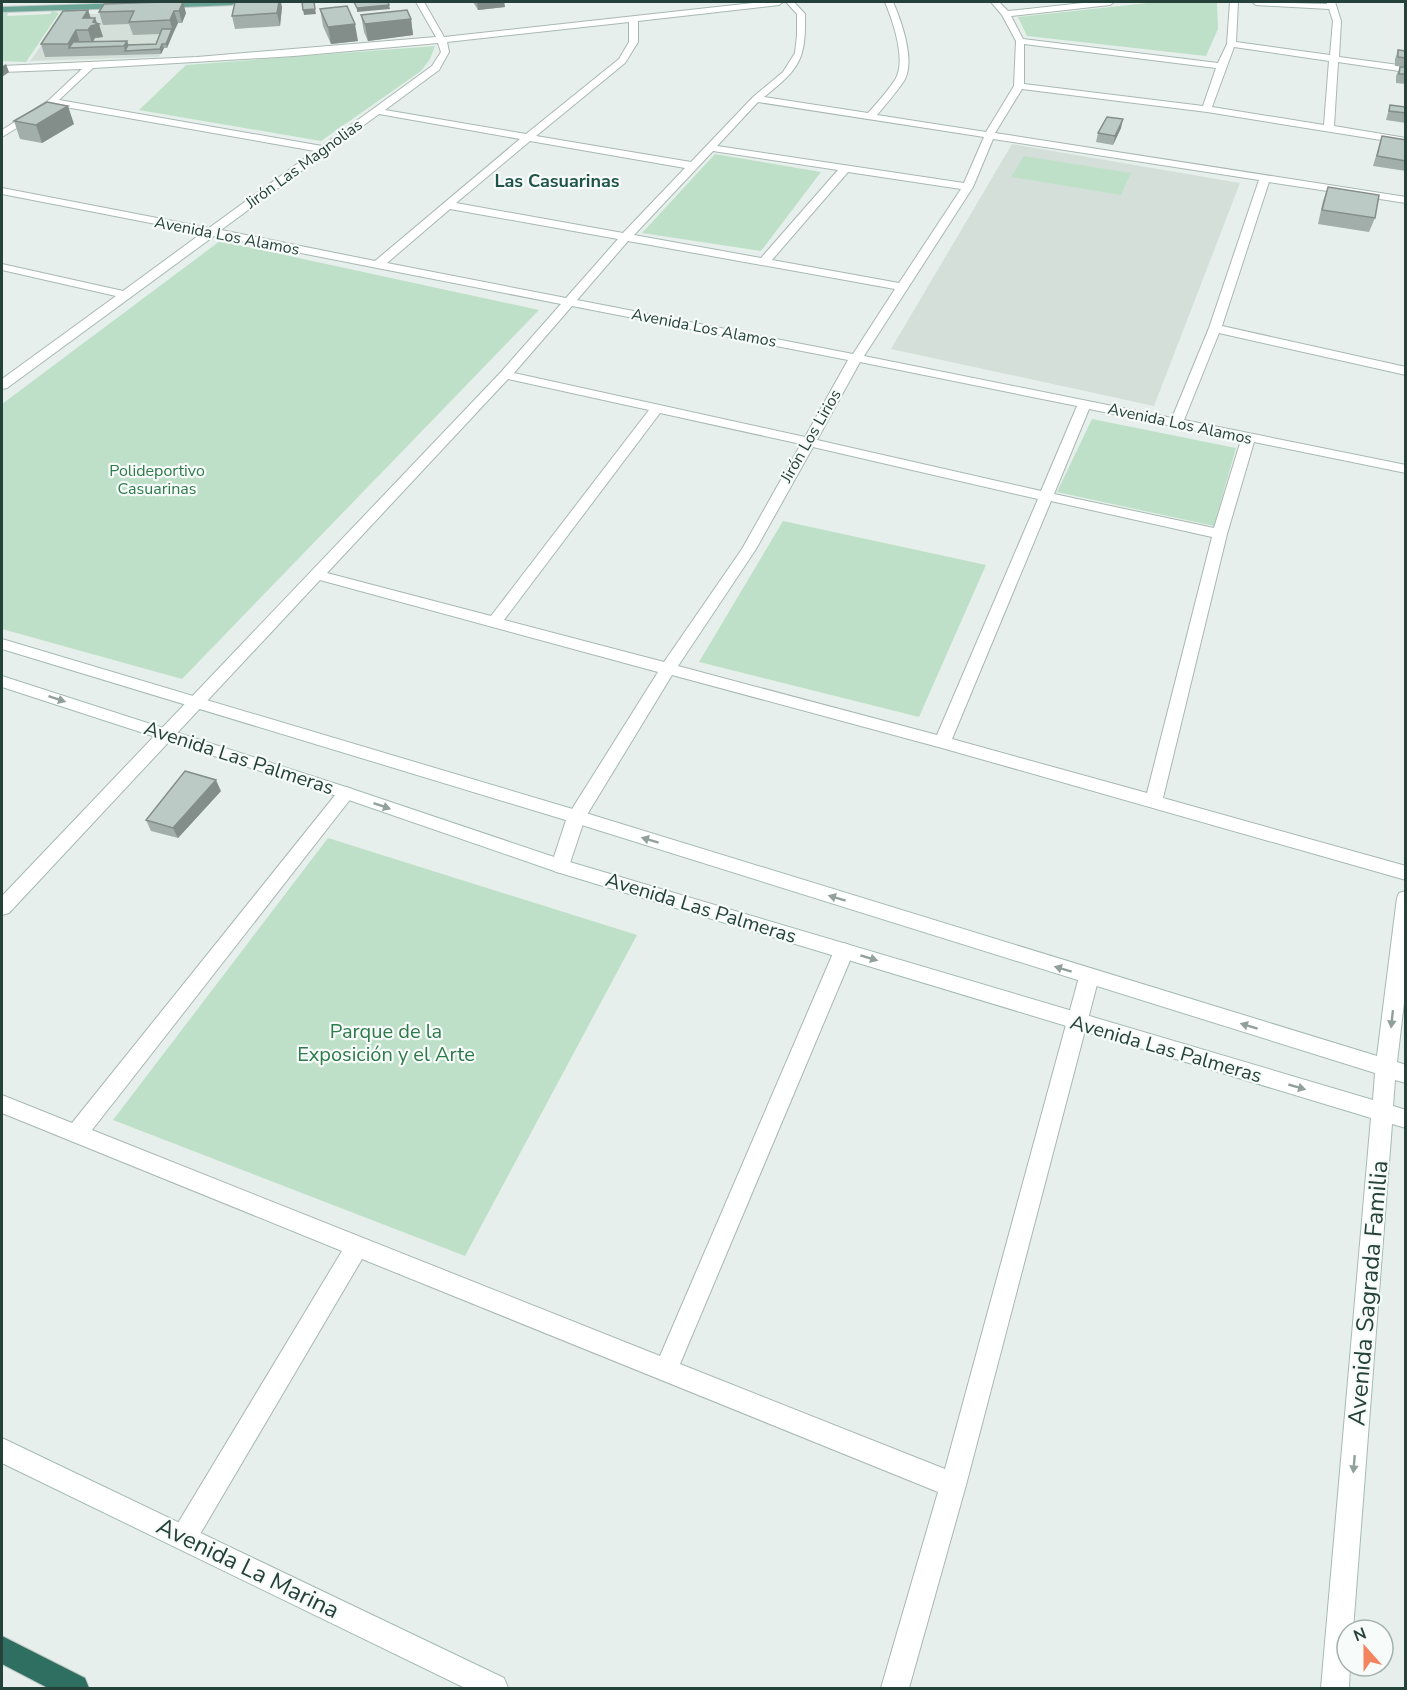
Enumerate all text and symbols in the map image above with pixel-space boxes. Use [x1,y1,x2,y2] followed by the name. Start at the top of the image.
[240,114,367,215] street label: Jirón Las Magnolias
[494,169,620,193] district label: Las Casuarinas
[153,211,301,261] street label: Avenida Los Alamos
[630,303,778,353] street label: Avenida Los Alamos
[775,385,847,488] street label: Jirón Los Lirios
[1106,398,1254,450] street label: Avenida Los Alamos
[109,460,205,500] park label: Polideportivo Casuarinas
[48,695,66,704] one-way arrow
[141,715,337,801] street label: Avenida Las Palmeras
[373,801,391,811] one-way arrow
[641,835,659,844] one-way arrow
[602,866,800,950] street label: Avenida Las Palmeras
[827,893,845,902] one-way arrow
[860,954,878,963] one-way arrow
[1054,964,1072,973] one-way arrow
[1067,1009,1265,1089] street label: Avenida Las Palmeras
[1387,1009,1397,1028] one-way arrow
[297,1018,475,1068] park label: Parque de la Exposición y el Arte
[1240,1021,1258,1030] one-way arrow
[1288,1083,1306,1092] one-way arrow
[1340,1159,1396,1427] street label: Avenida Sagrada Familia
[1349,1455,1359,1474] one-way arrow
[151,1510,345,1626] street label: Avenida La Marina
[1335,1618,1395,1678] north arrow
[1350,1623,1370,1647] text: N

